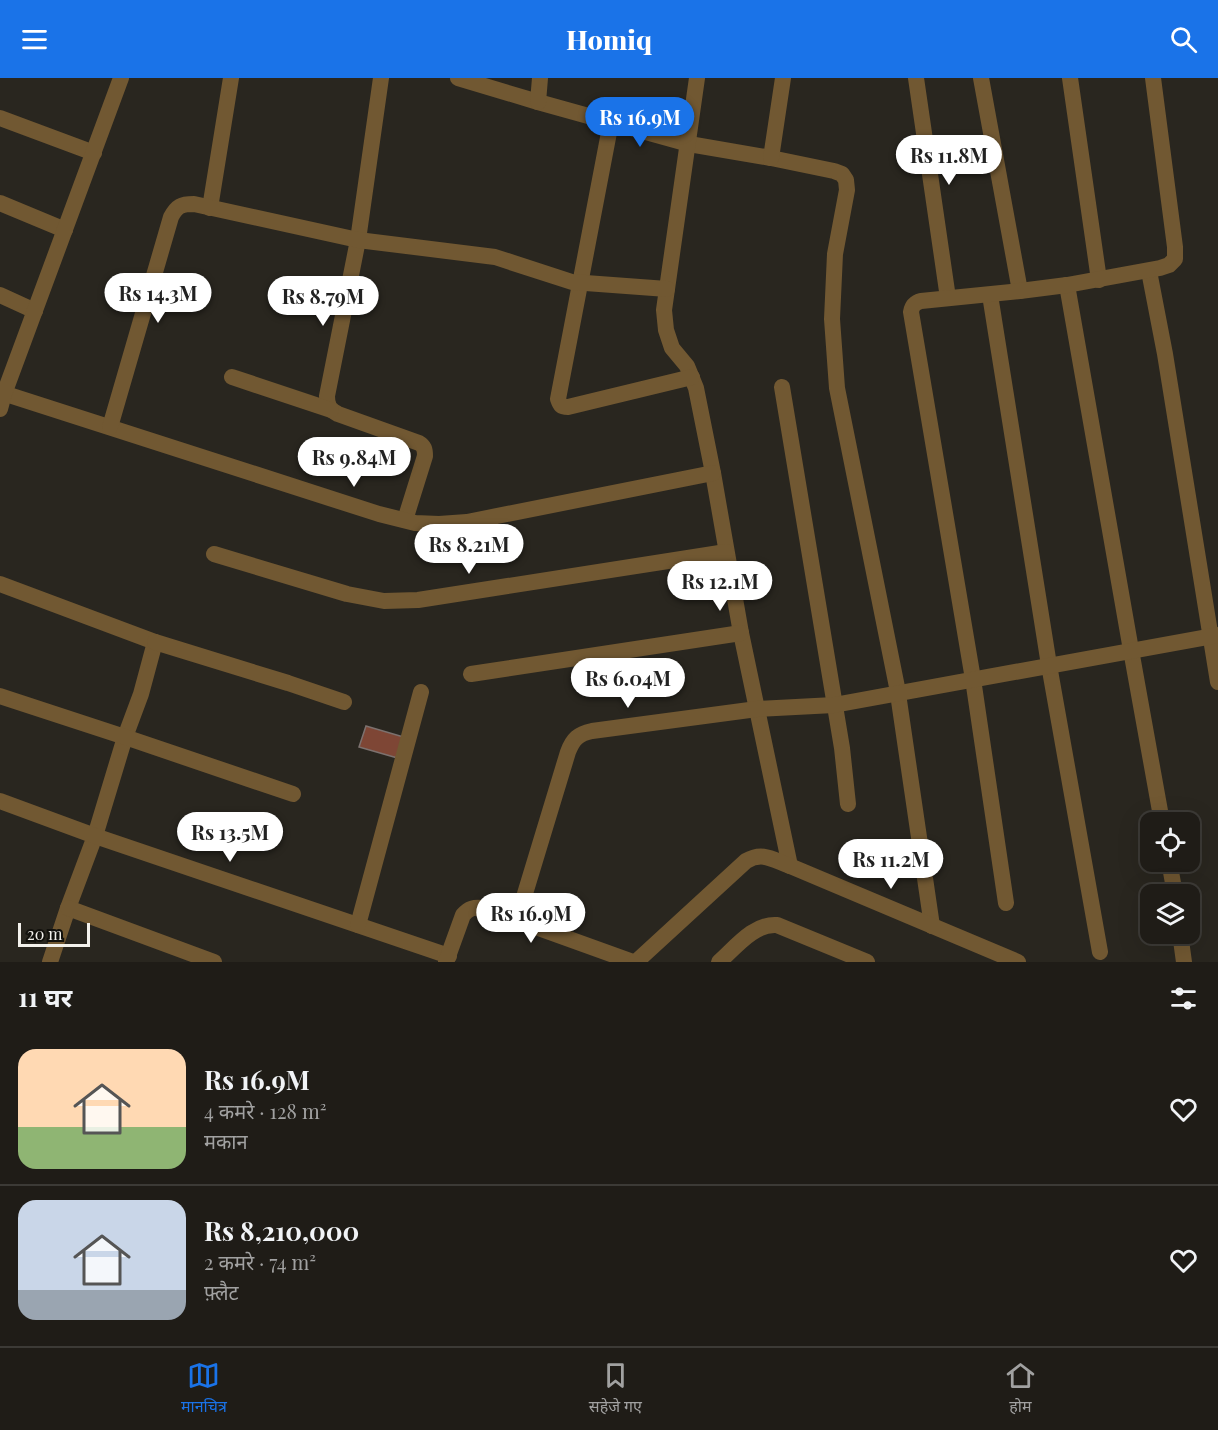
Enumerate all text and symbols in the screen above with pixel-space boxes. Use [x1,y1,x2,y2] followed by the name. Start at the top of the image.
[566,21,652,57] text: Homiq
[18,23,51,56] icon: menu
[1167,23,1200,56] icon: search
[578,97,702,148] pin: Rs 16.9M
[599,103,681,130] text: Rs 16.9M
[887,135,1011,186] pin: Rs 11.8M
[910,141,988,168] text: Rs 11.8M
[96,273,220,324] pin: Rs 14.3M
[261,276,385,327] pin: Rs 8.79M
[118,279,198,306] text: Rs 14.3M
[282,282,364,309] text: Rs 8.79M
[292,437,416,488] pin: Rs 9.84M
[312,443,396,470] text: Rs 9.84M
[407,524,531,575] pin: Rs 8.21M
[428,530,510,557] text: Rs 8.21M
[658,561,782,612] pin: Rs 12.1M
[681,567,759,594] text: Rs 12.1M
[566,658,690,709] pin: Rs 6.04M
[585,664,671,691] text: Rs 6.04M
[168,812,292,863] pin: Rs 13.5M
[1140,812,1200,944] map controls
[1140,812,1200,872] button: locate
[191,818,269,845] text: Rs 13.5M
[829,839,953,890] pin: Rs 11.2M
[852,845,930,872] text: Rs 11.2M
[1140,884,1200,944] button: layers
[469,893,593,944] pin: Rs 16.9M
[490,899,572,926] text: Rs 16.9M
[18,920,90,948] scale bar
[27,923,62,944] text: 20 m
[18,979,72,1014] text: 11 घर
[1167,982,1200,1015] icon: filters
[204,1062,310,1097] text: Rs 16.9M
[66,1073,138,1145] icon: home
[1167,1093,1200,1126] icon: heart
[204,1097,326,1124] text: 4 कमरे · 128 m²
[204,1127,248,1154] text: मकान
[204,1213,359,1248] text: Rs 8,210,000
[66,1224,138,1296] icon: home
[1167,1244,1200,1277] icon: heart
[204,1248,316,1275] text: 2 कमरे · 74 m²
[204,1278,239,1305] text: फ़्लैट
[181,1359,227,1419] tab: मानचित्र
[589,1359,642,1419] tab: सहेजे गए
[1004,1359,1037,1419] tab: होम

